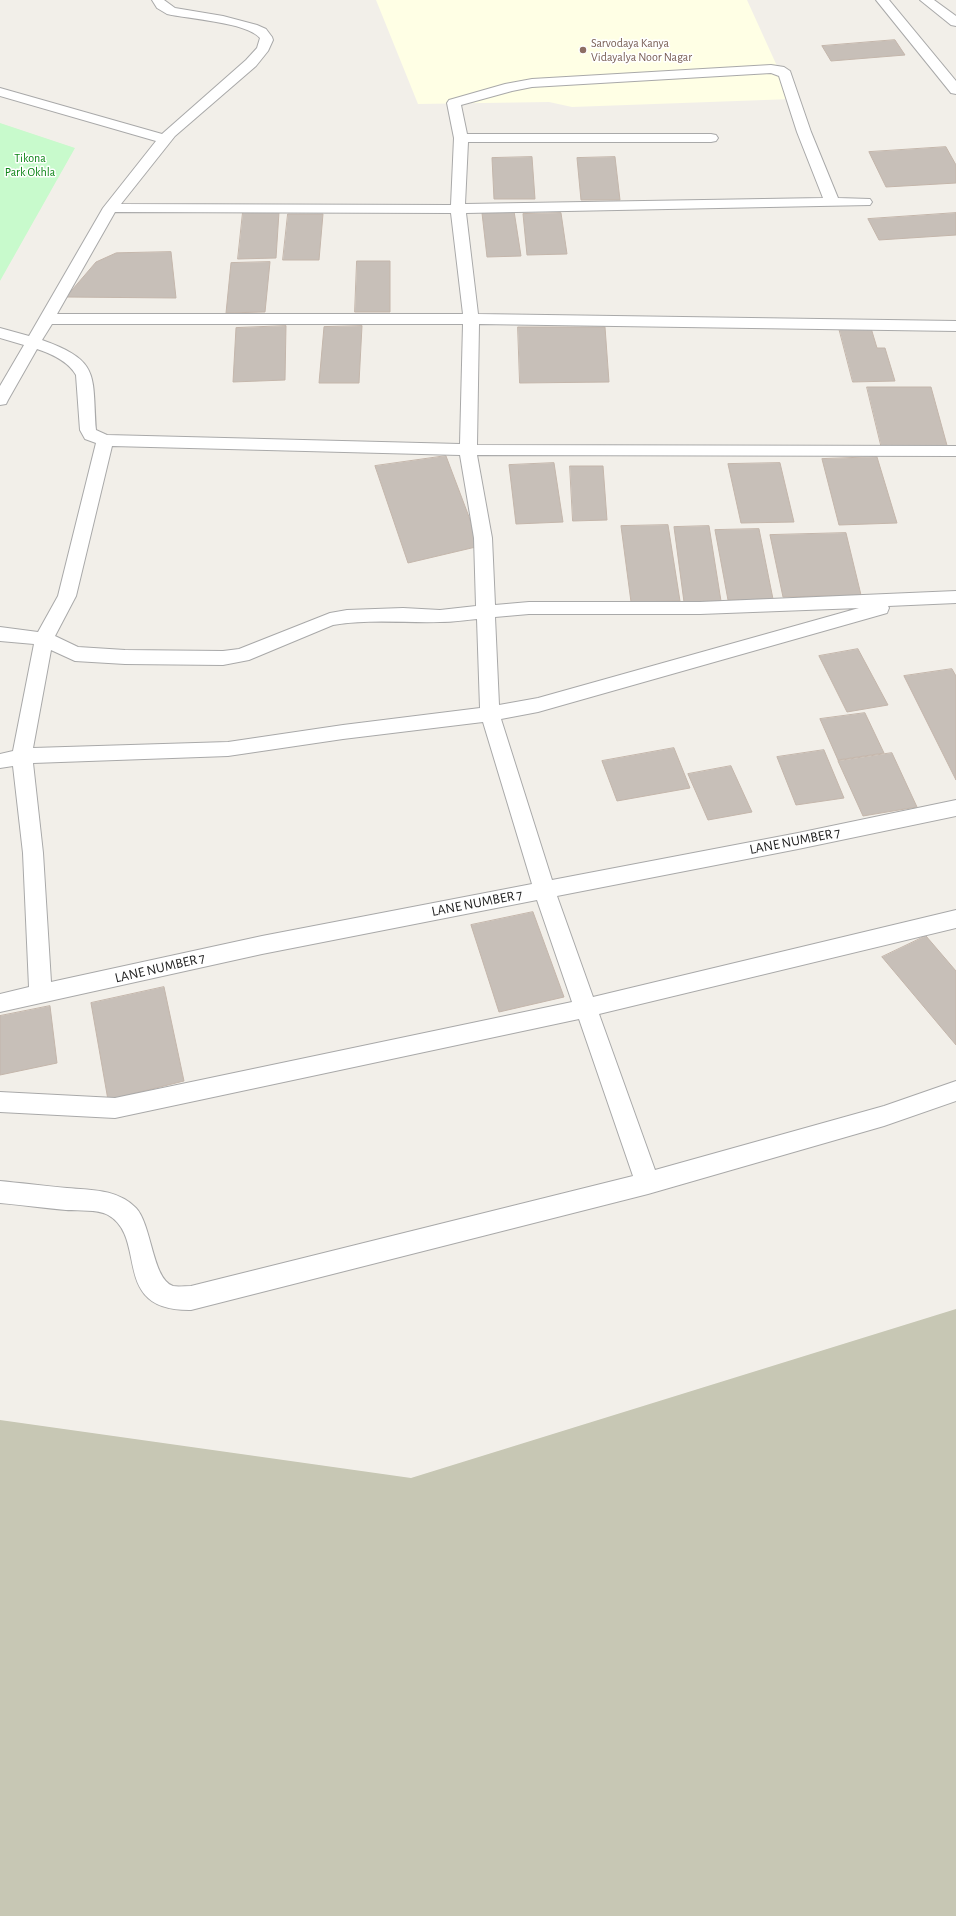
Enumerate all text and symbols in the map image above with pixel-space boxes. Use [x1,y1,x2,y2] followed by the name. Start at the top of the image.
[591,36,692,64] place label: Sarvodaya Kanya Vidayalya Noor Nagar
[578,45,588,55] marker: Sarvodaya Kanya Vidayalya Noor Nagar
[5,151,55,179] park label: Tikona Park Okhla
[748,824,842,858] street label: LANE NUMBER 7
[430,886,524,920] street label: LANE NUMBER 7
[113,949,207,987] street label: LANE NUMBER 7

